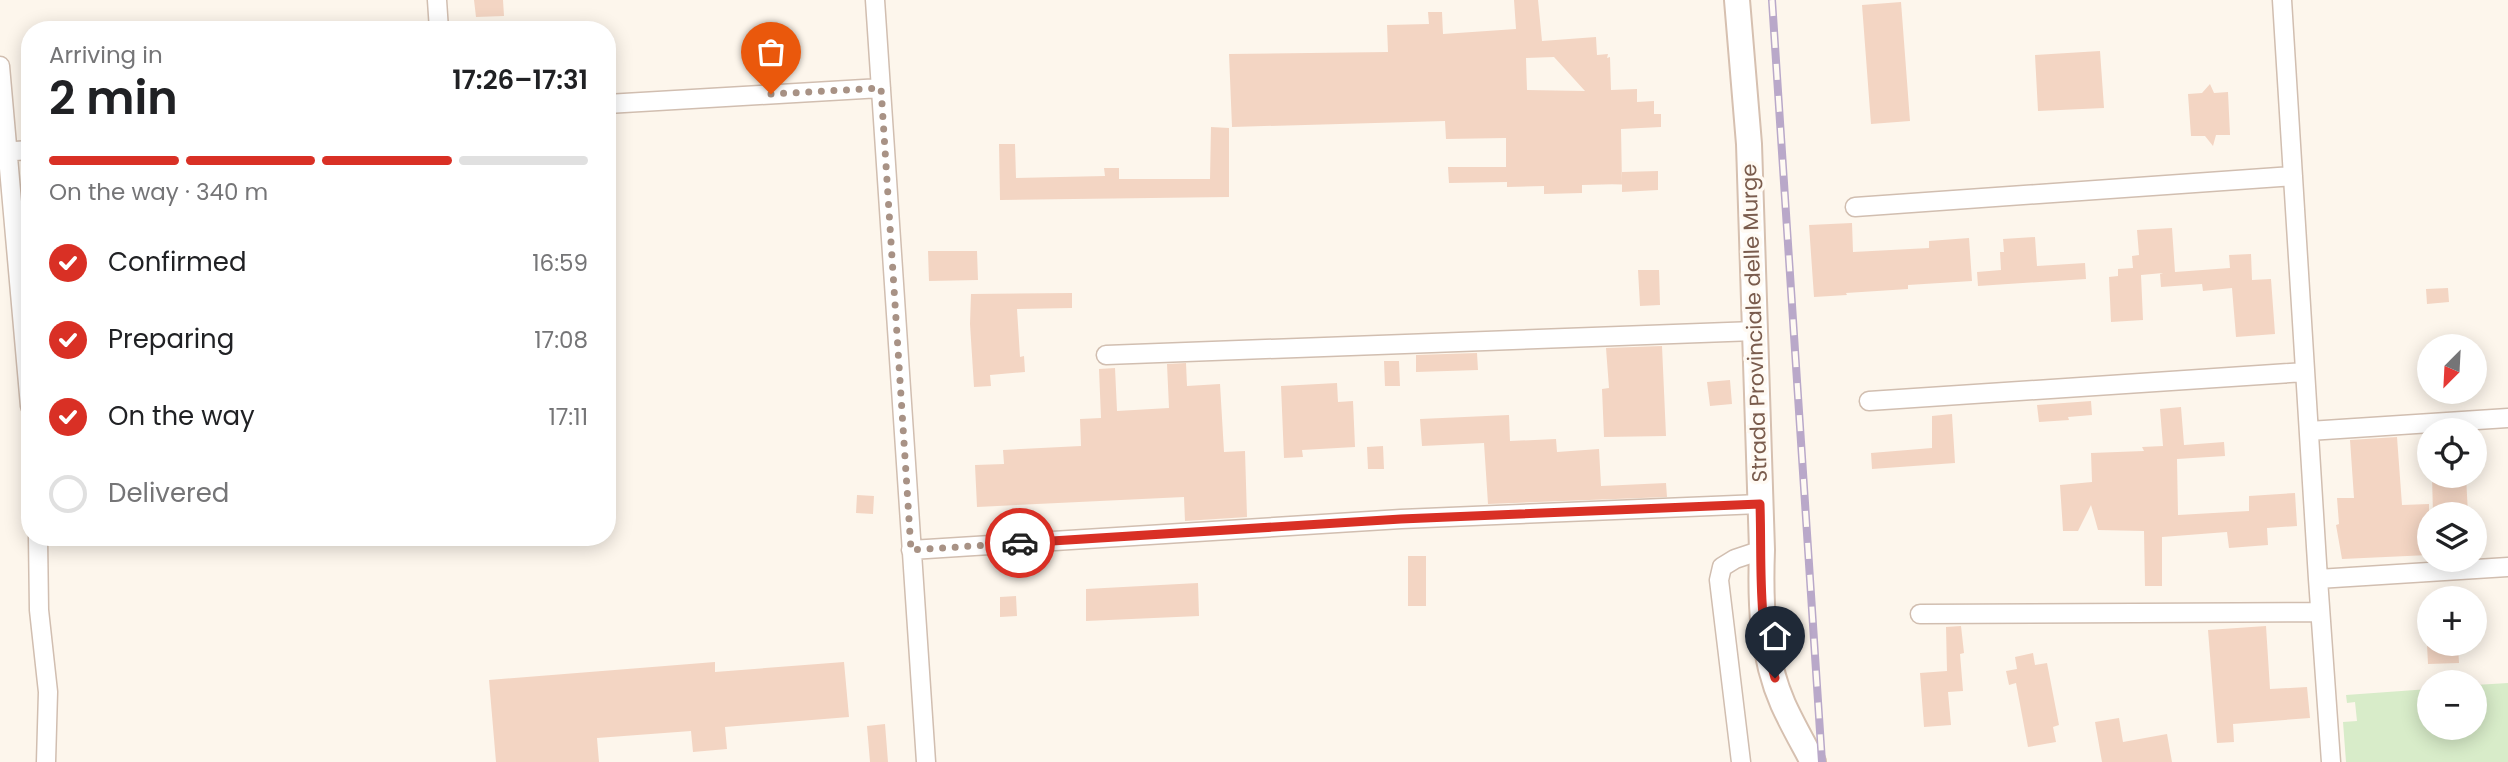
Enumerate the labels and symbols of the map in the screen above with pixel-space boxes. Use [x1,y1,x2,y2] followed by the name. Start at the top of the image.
[741,22,801,94] pin
[1734,163,1774,483] street label: Strada Provinciale delle Murge
[2417,334,2487,404] north arrow
[985,508,1055,578] courier
[1745,606,1805,678] pin

